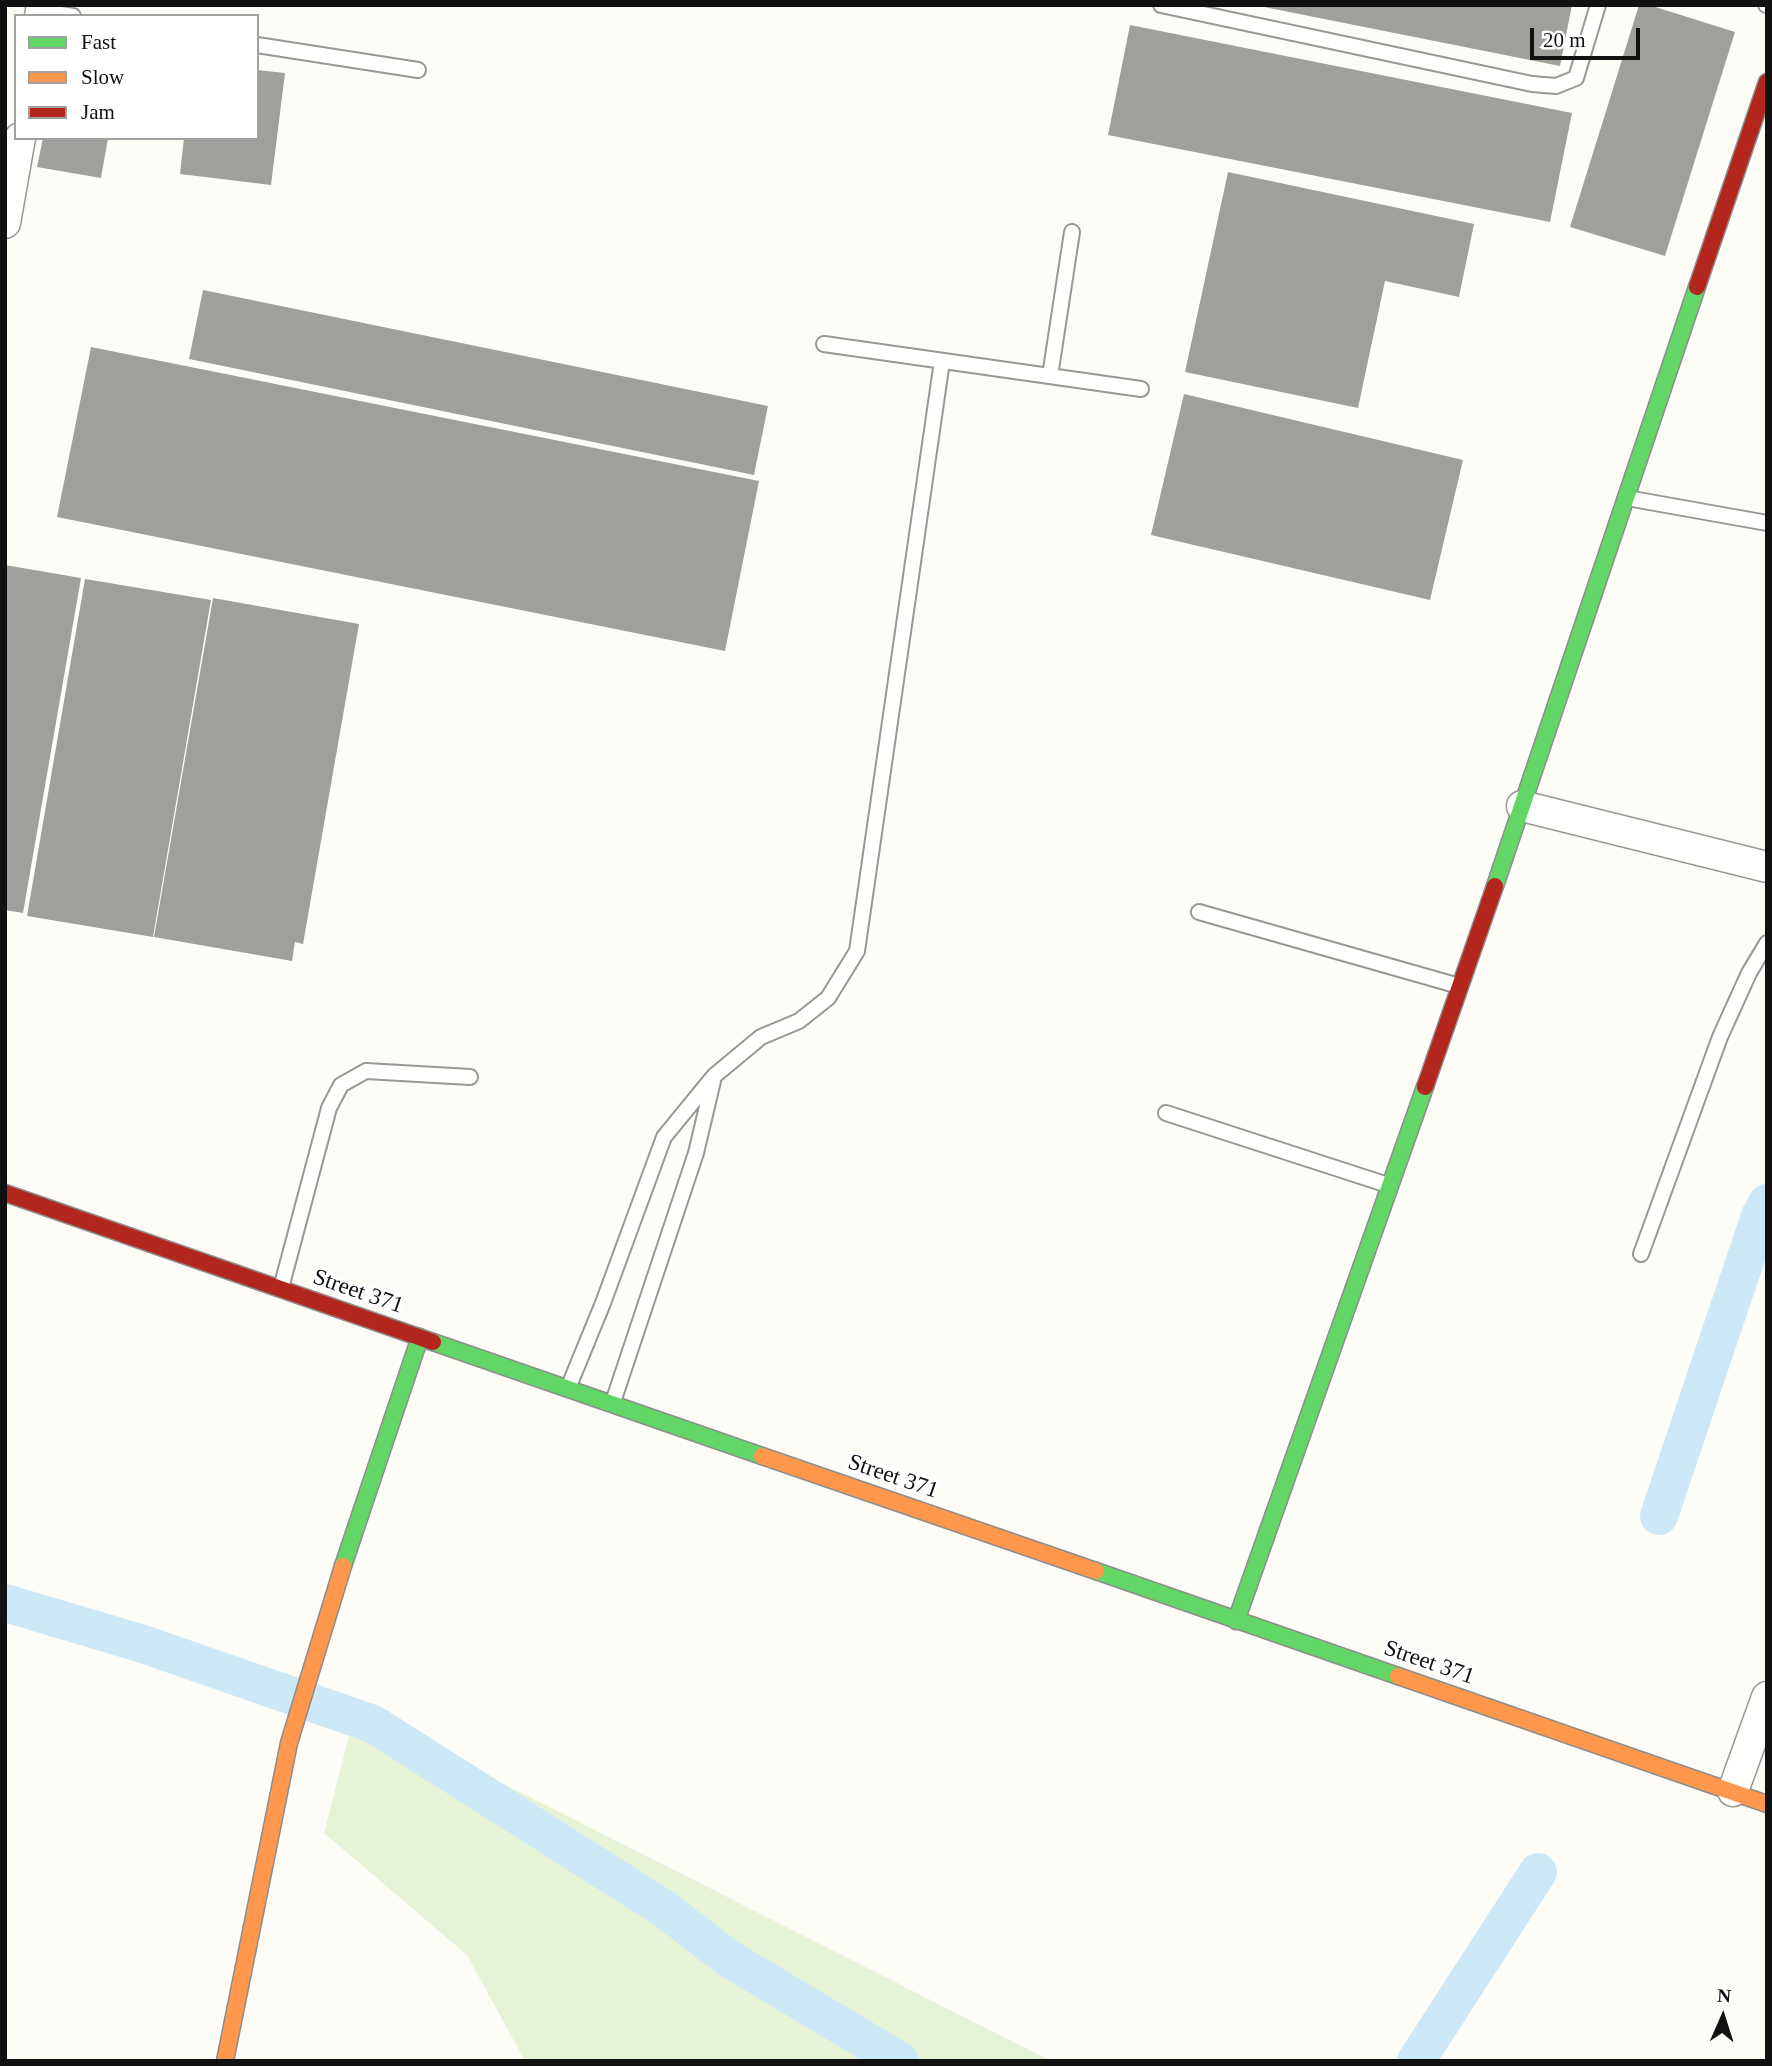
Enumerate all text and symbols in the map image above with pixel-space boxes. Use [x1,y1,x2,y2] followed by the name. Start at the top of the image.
[14,14,259,140] legend
[1534,14,1644,58] scale bar
[1543,28,1586,52] text: 20 m
[81,30,116,54] text: Fast
[81,65,124,89] text: Slow
[81,100,115,124] text: Jam
[309,1264,407,1320] street label: Street 371
[844,1449,942,1505] street label: Street 371
[1380,1635,1478,1691] street label: Street 371
[1688,1982,1758,2052] north arrow
[1717,1985,1732,2006] text: N

